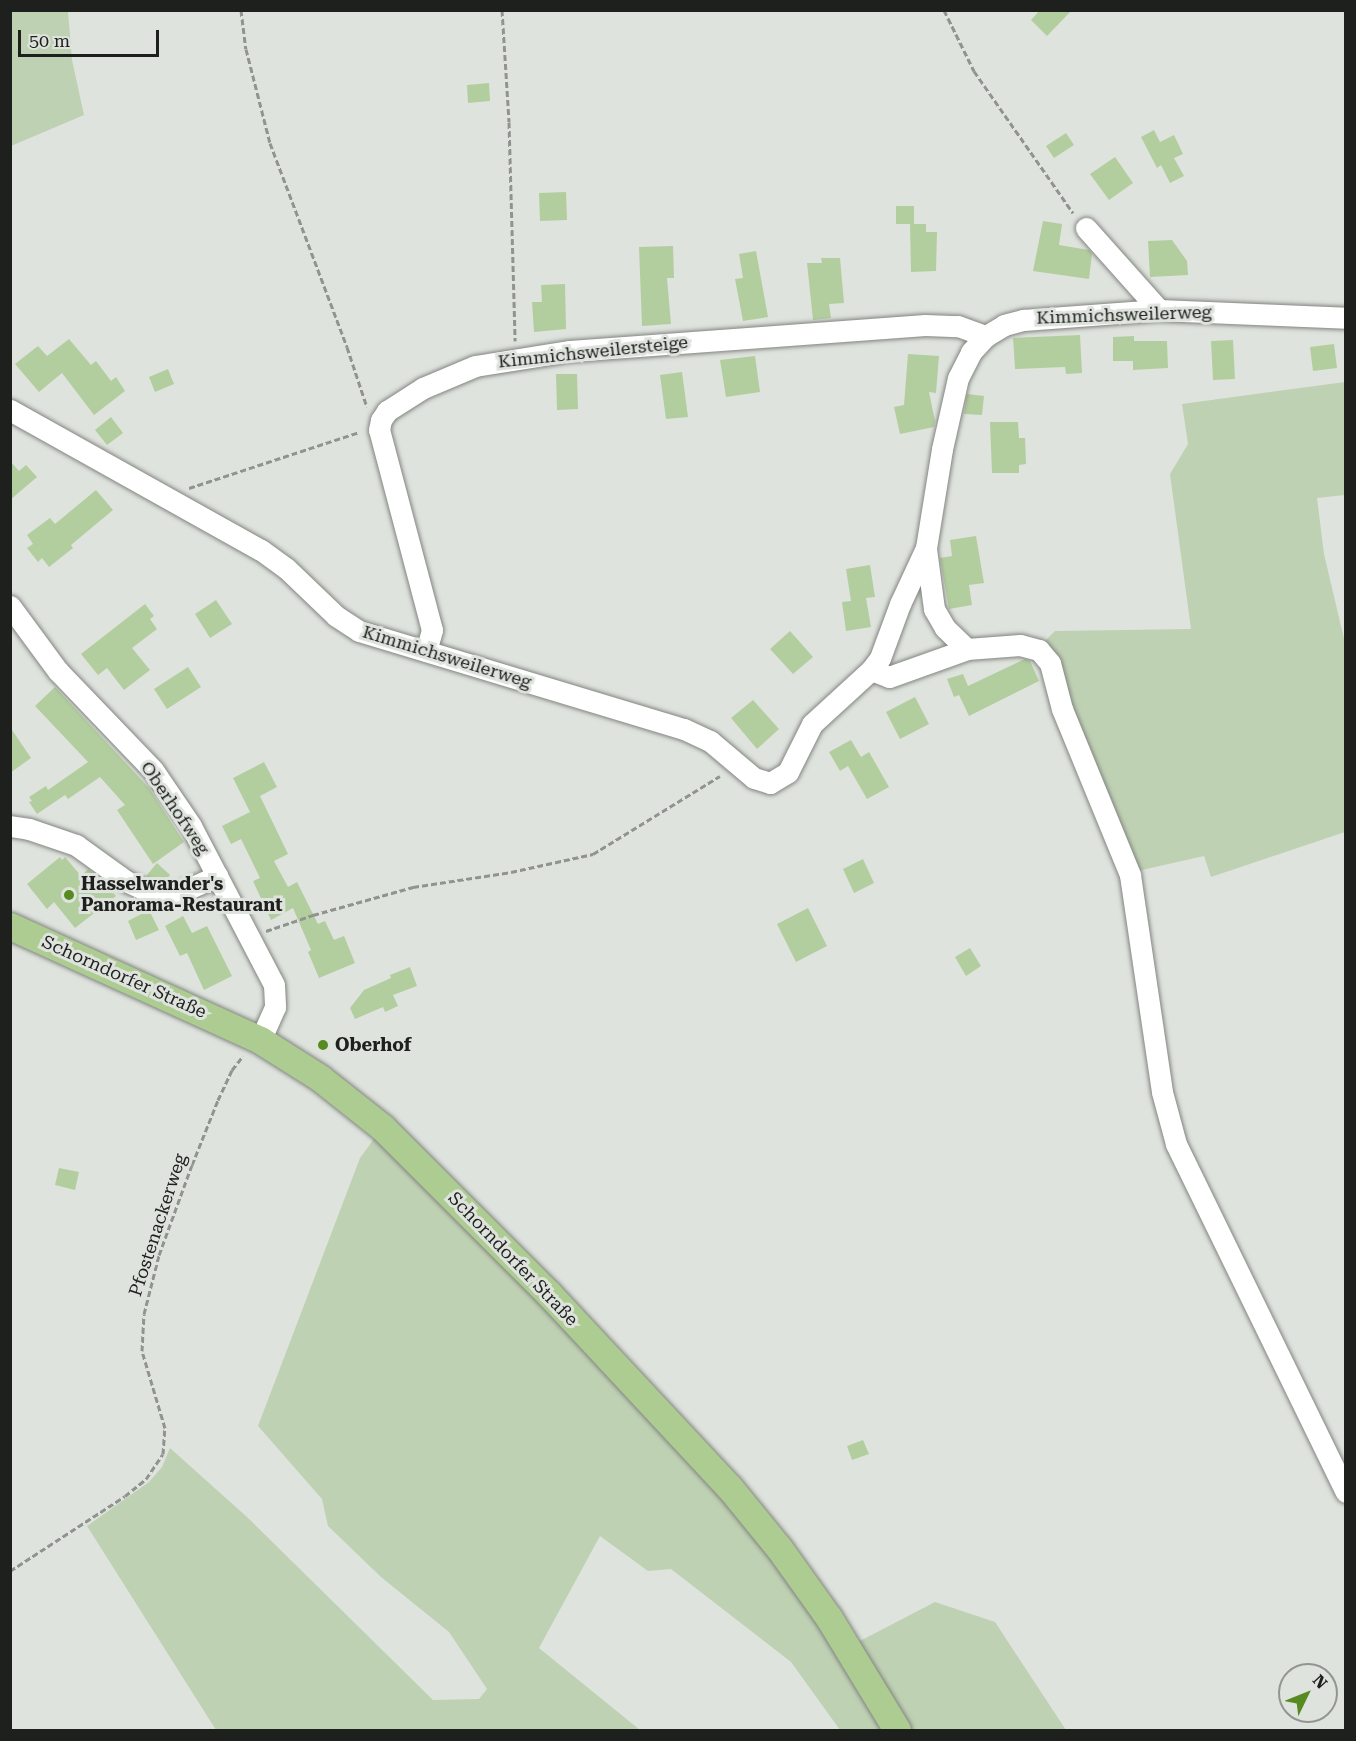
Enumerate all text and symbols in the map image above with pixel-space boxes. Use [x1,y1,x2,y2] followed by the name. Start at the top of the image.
[21,18,162,56] scale bar
[29,30,70,51] text: 50 m
[1036,301,1212,329] street label: Kimmichsweilerweg
[497,331,689,373] street label: Kimmichsweilersteige
[360,621,534,693] street label: Kimmichsweilerweg
[136,757,214,859] street label: Oberhofweg
[81,874,283,916] place label: Hasselwander's Panorama-Restaurant
[62,888,76,902] marker: Hasselwander's Panorama-Restaurant
[38,931,210,1023] street label: Schorndorfer Straße
[335,1034,411,1056] place label: Oberhof
[316,1038,330,1052] marker: Oberhof
[125,1151,191,1299] street label: Pfostenackerweg
[443,1188,583,1330] street label: Schorndorfer Straße
[1278,1663,1338,1723] north arrow
[1309,1671,1331,1693] text: N

